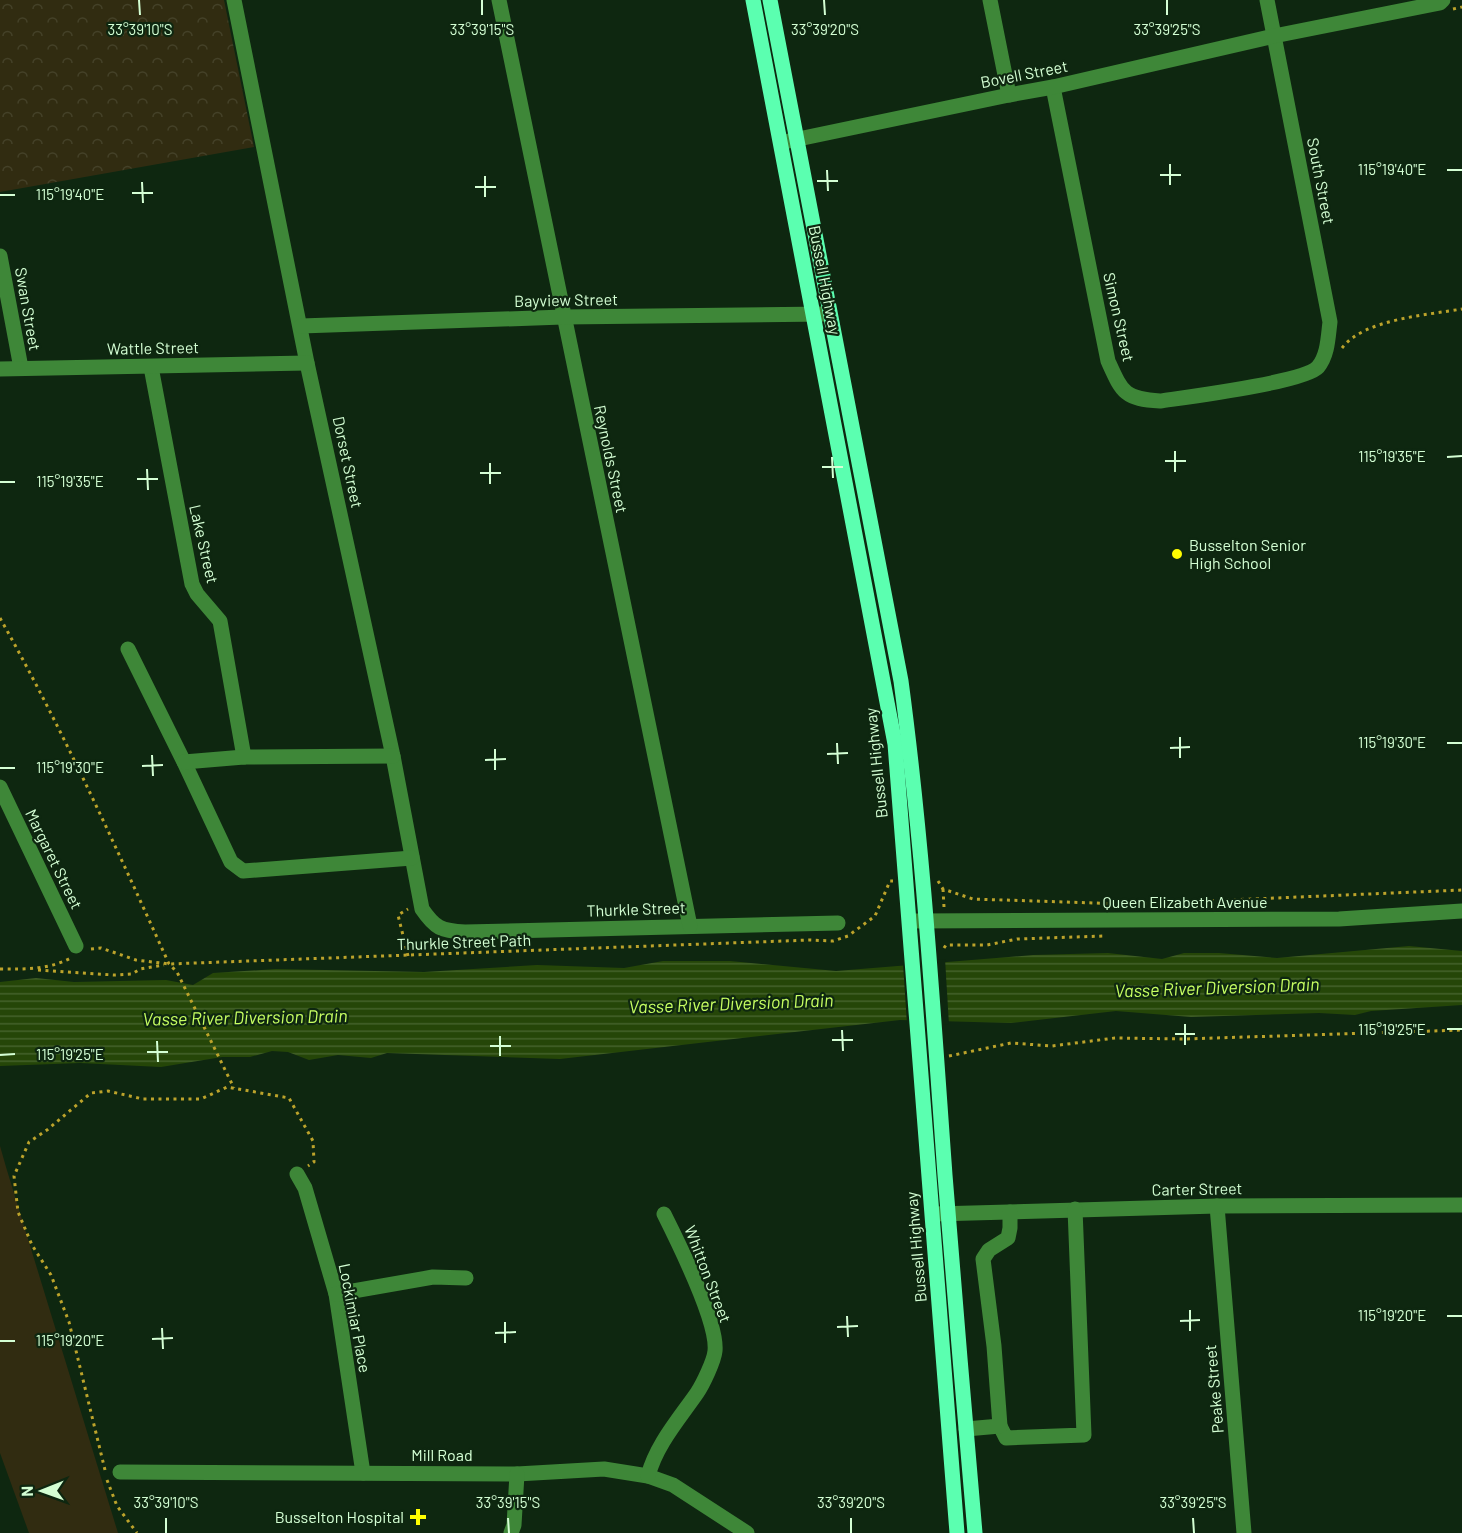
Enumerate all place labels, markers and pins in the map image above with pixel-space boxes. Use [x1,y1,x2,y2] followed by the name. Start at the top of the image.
[1189,535,1306,572] place label: Busselton Senior High School
[1170,547,1184,561] marker: Busselton Senior High School
[275,1507,404,1526] place label: Busselton Hospital
[409,1508,427,1526] marker: Busselton Hospital

